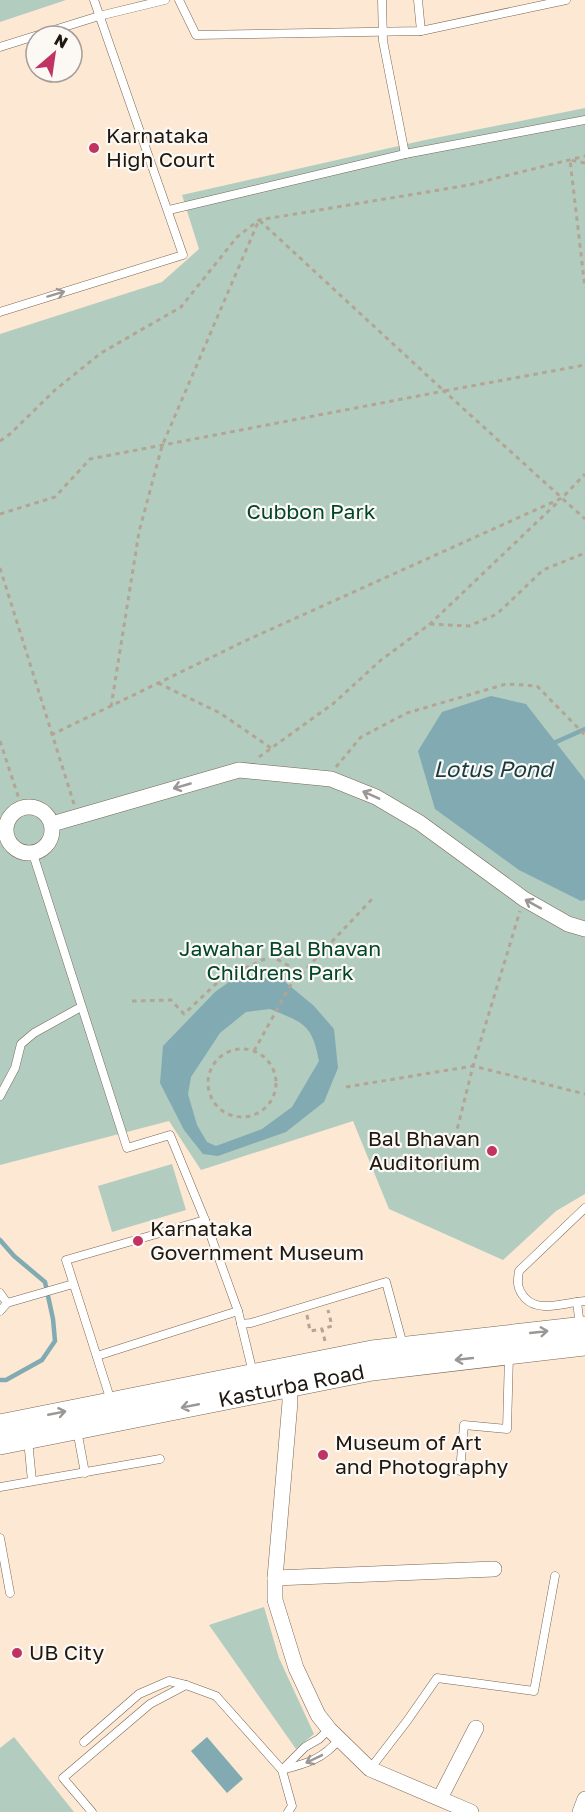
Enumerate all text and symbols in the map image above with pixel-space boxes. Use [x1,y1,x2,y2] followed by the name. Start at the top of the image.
[24,24,84,84] north arrow
[51,29,71,53] text: N
[106,122,215,172] place label: Karnataka High Court
[87,141,101,155] marker: Karnataka High Court
[46,288,65,299] one-way arrow
[246,498,376,524] park label: Cubbon Park
[433,755,555,782] water label: Lotus Pond
[173,781,192,792] one-way arrow
[362,789,380,800] one-way arrow
[524,898,542,909] one-way arrow
[179,935,381,985] park label: Jawahar Bal Bhavan Childrens Park
[368,1125,480,1175] place label: Bal Bhavan Auditorium
[485,1144,499,1158] marker: Bal Bhavan Auditorium
[150,1215,364,1265] place label: Karnataka Government Museum
[131,1234,145,1248] marker: Karnataka Government Museum
[529,1326,549,1337] one-way arrow
[455,1354,475,1365] one-way arrow
[216,1358,366,1412] street label: Kasturba Road
[180,1401,200,1412] one-way arrow
[47,1407,67,1418] one-way arrow
[335,1429,508,1479] place label: Museum of Art and Photography
[316,1448,330,1462] marker: Museum of Art and Photography
[29,1639,104,1665] place label: UB City
[10,1646,24,1660] marker: UB City
[305,1754,323,1766] one-way arrow

